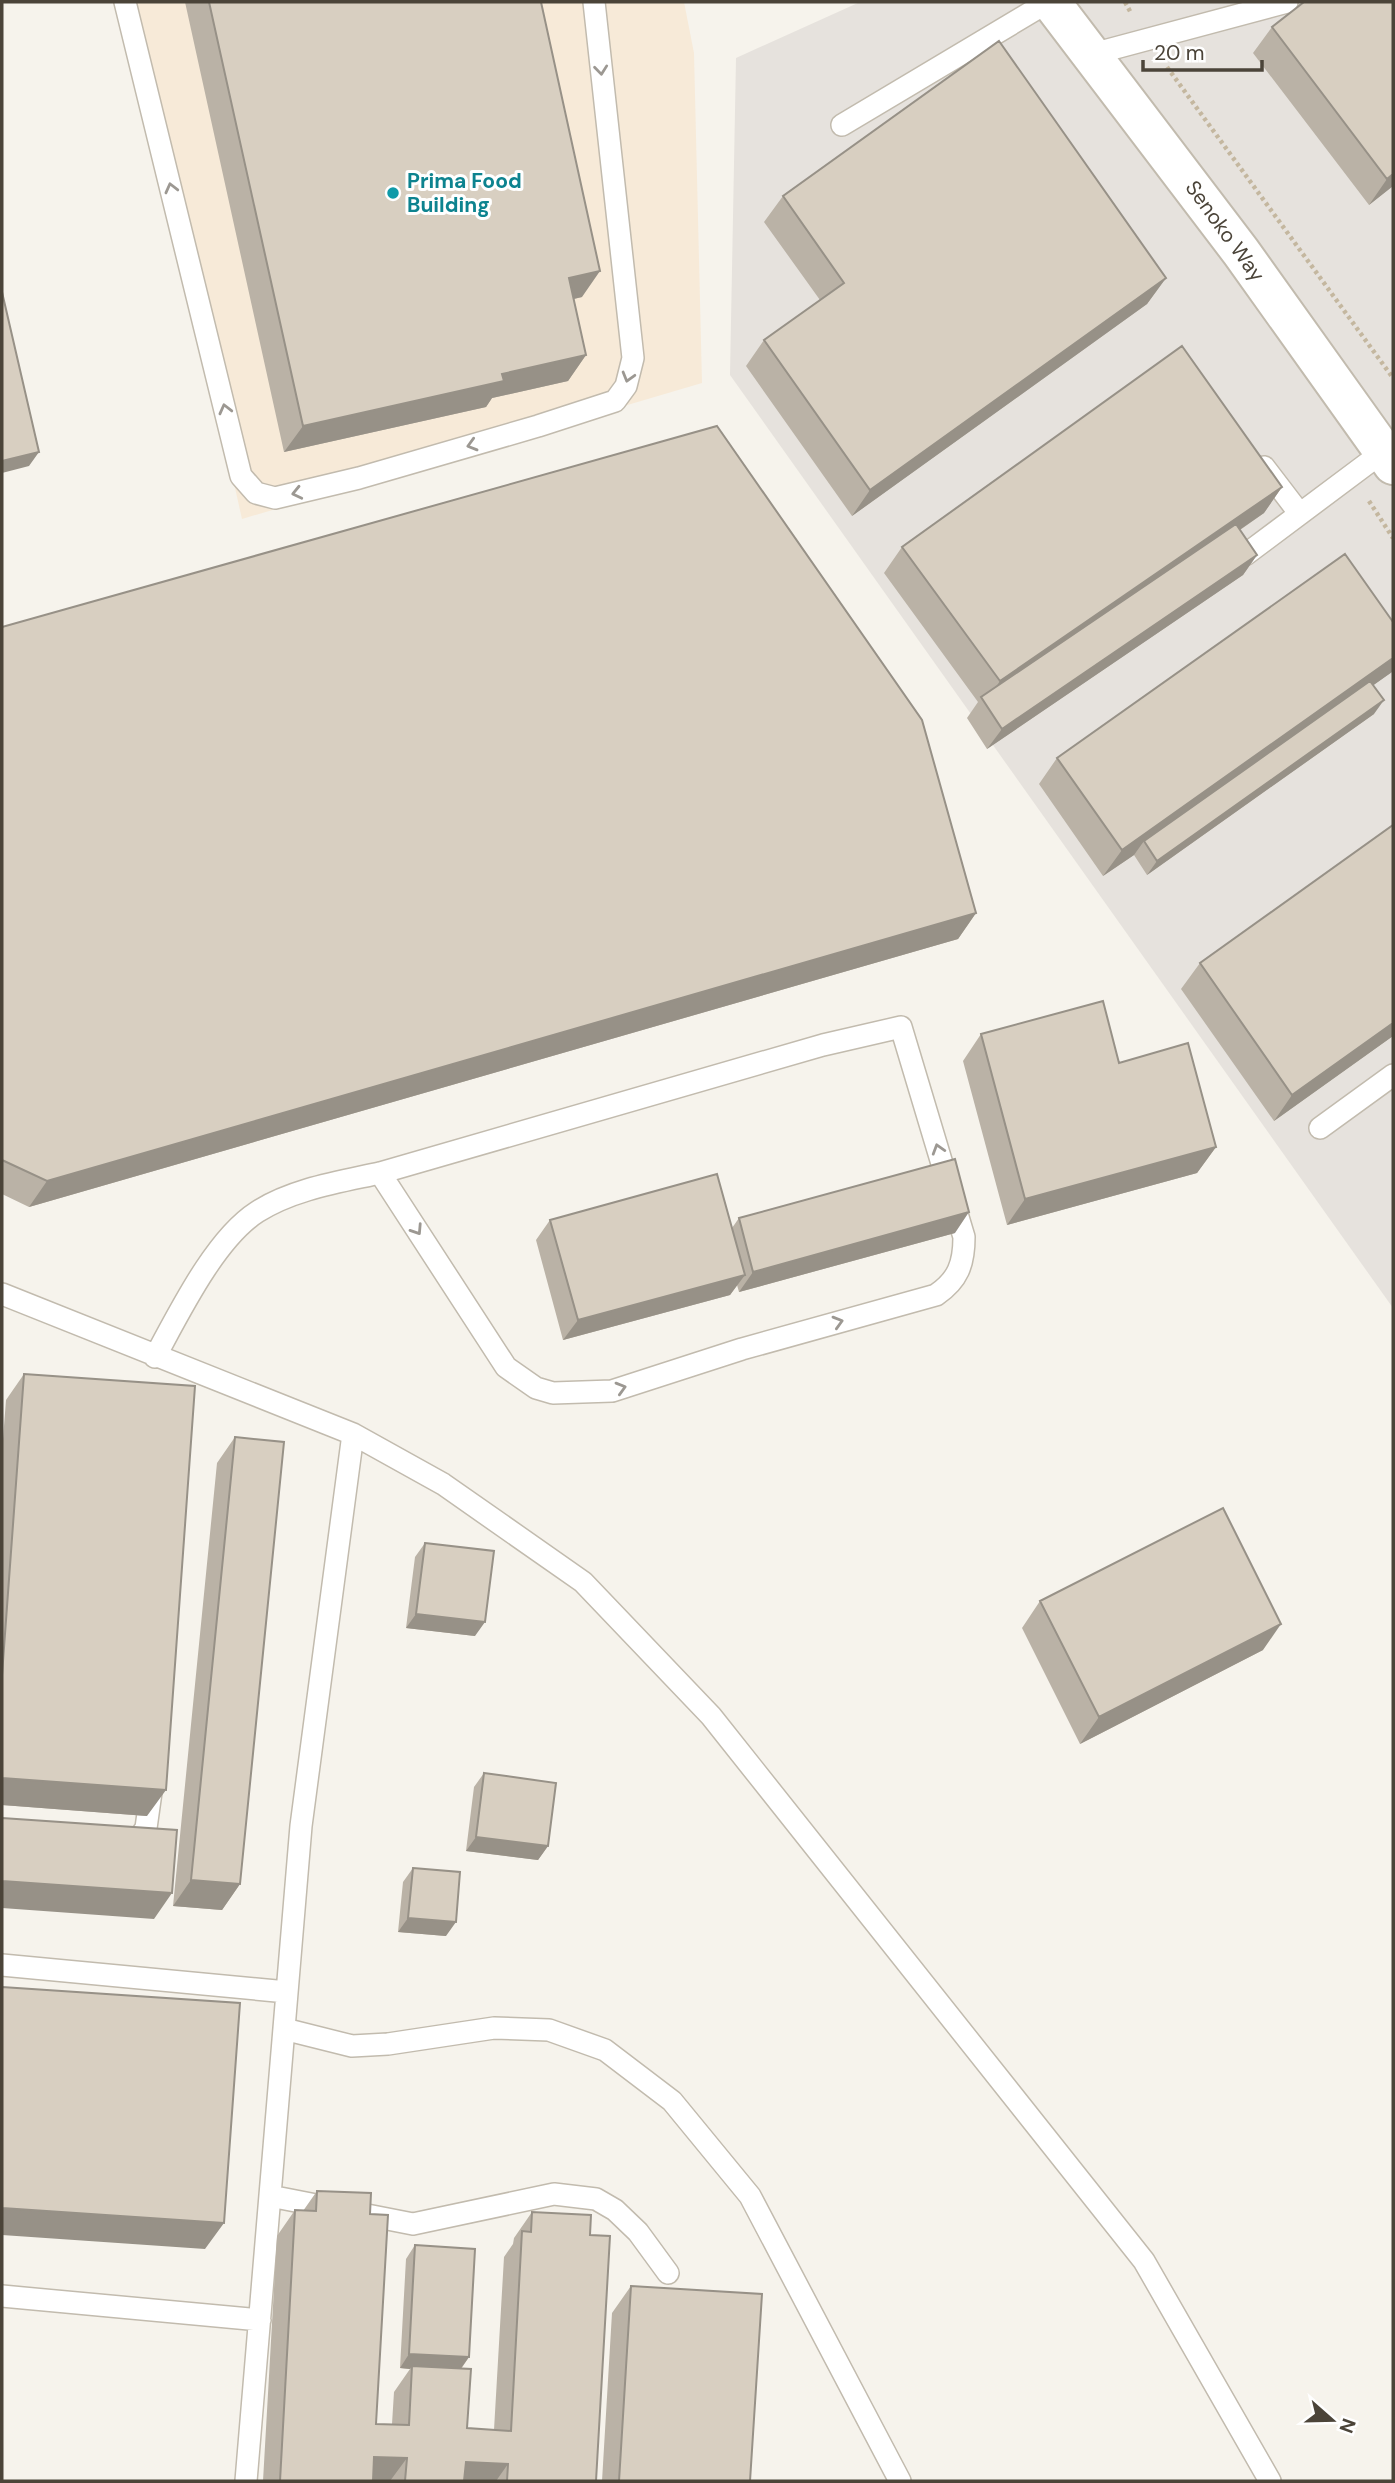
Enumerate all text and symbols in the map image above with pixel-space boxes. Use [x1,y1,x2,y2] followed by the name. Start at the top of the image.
[1143,28,1262,72] scale bar
[1154,39,1205,67] text: 20 m
[593,64,608,75] one-way arrow
[407,167,522,219] place label: Prima Food Building
[1179,175,1271,287] street label: Senoko Way
[165,182,179,194] one-way arrow
[385,185,401,201] marker: Prima Food Building
[621,370,636,382] one-way arrow
[219,403,233,415] one-way arrow
[467,436,479,451] one-way arrow
[291,484,303,499] one-way arrow
[931,1143,946,1155] one-way arrow
[409,1222,421,1235] one-way arrow
[832,1316,844,1330] one-way arrow
[615,1382,627,1397] one-way arrow
[1297,2385,1367,2455] north arrow
[1333,2415,1362,2436] text: N

